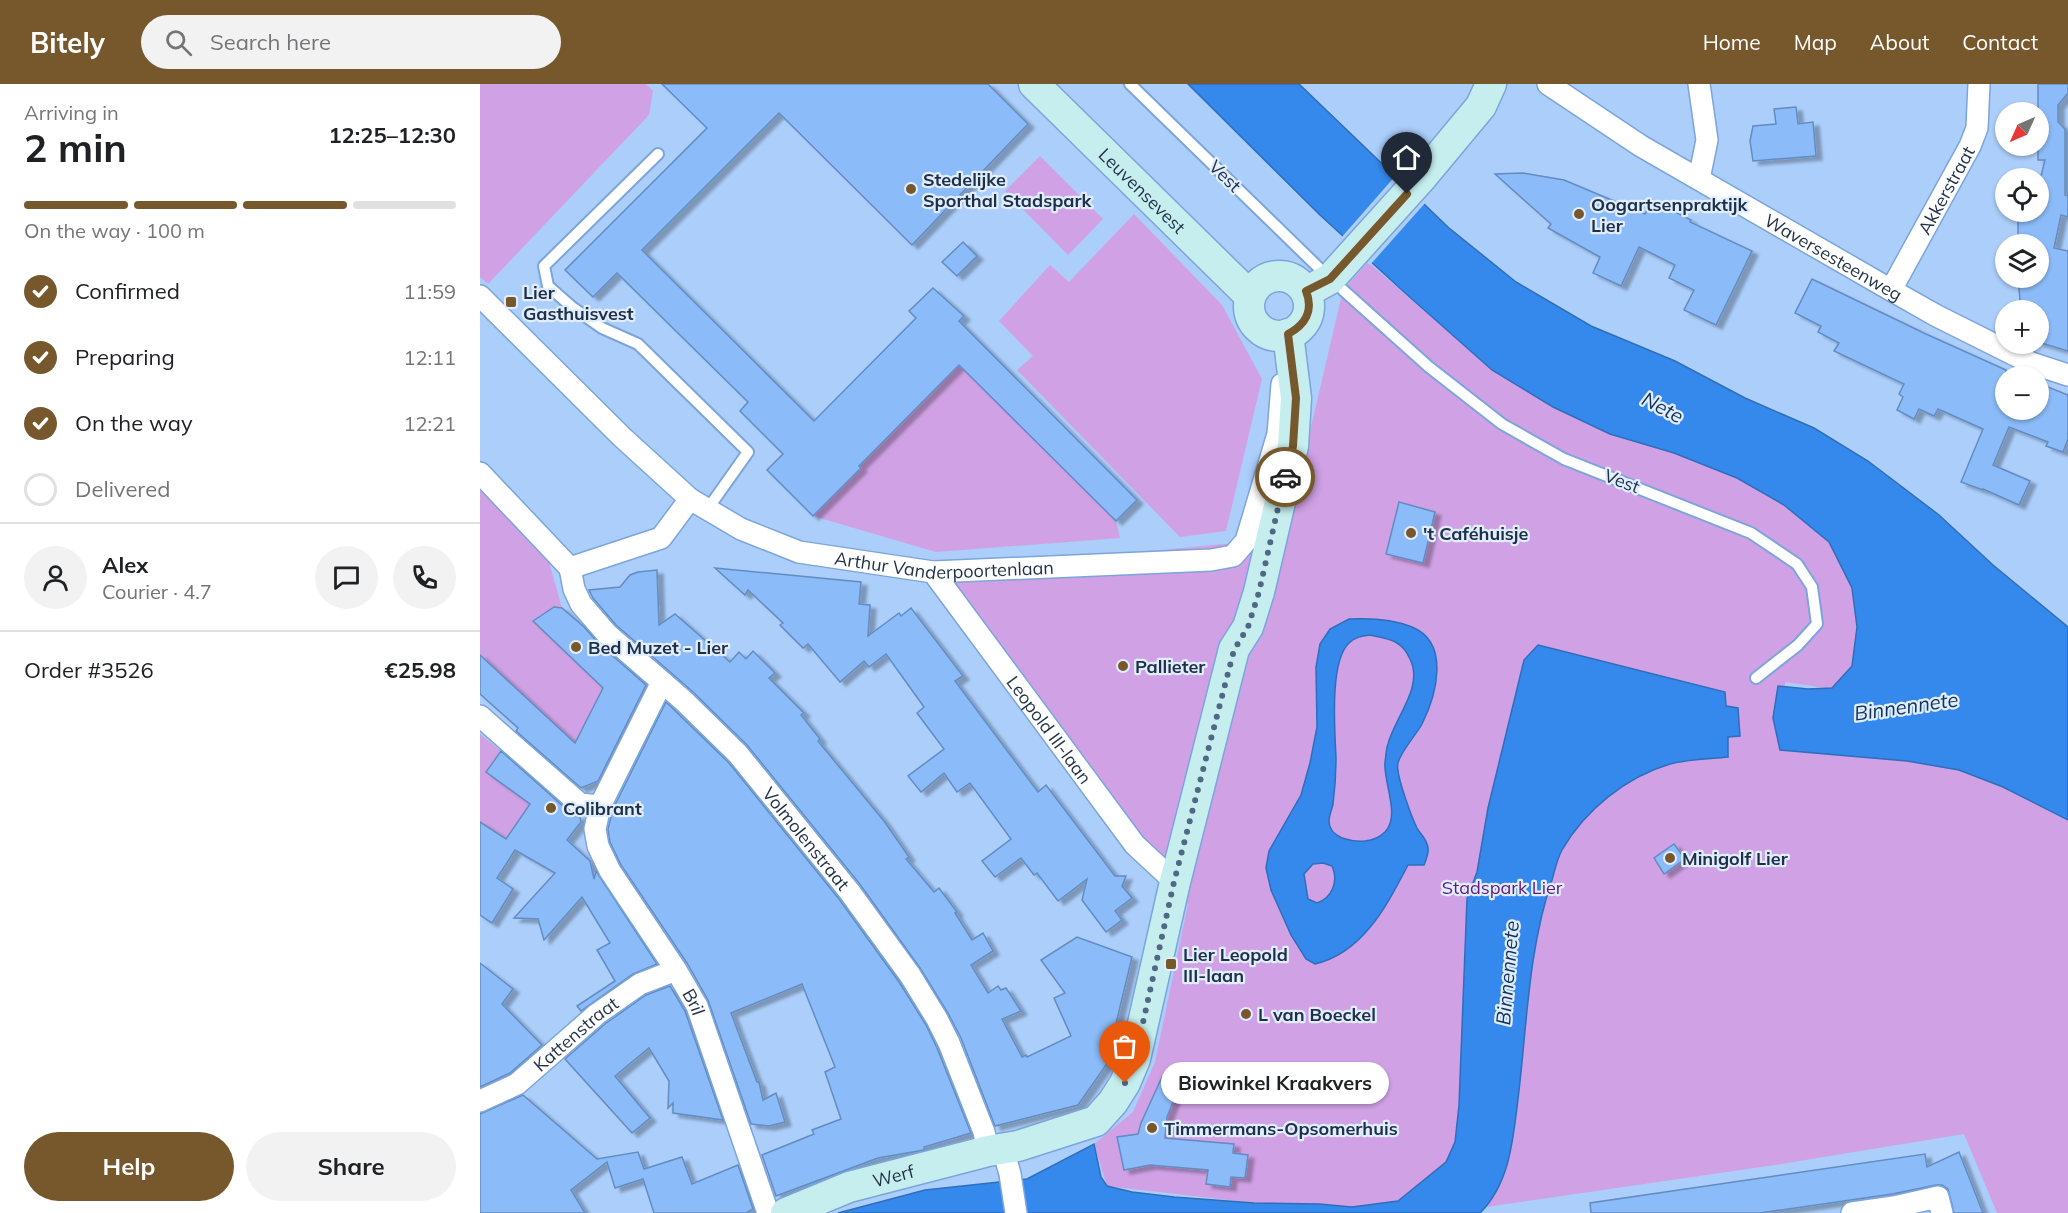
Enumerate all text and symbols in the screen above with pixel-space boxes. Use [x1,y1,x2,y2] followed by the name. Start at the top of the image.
[141,15,561,69] search box
[30,25,105,60] text: Bitely
[162,26,195,59] icon: search
[210,28,331,56] text: Search here
[1703,29,1761,55] text: Home
[1794,29,1837,55] text: Map
[1870,29,1929,55] text: About
[1962,29,2038,55] text: Contact
[24,100,119,125] text: Arriving in
[1995,102,2049,156] north arrow
[1995,102,2049,420] map controls
[328,121,456,149] text: 12:25–12:30
[24,123,127,172] text: 2 min
[1381,132,1432,194] pin
[1390,141,1423,174] icon: home
[1912,142,1979,238] street label: Akkerstraat
[1094,143,1191,238] street label: Leuvensevest
[1204,155,1246,197] street label: Vest
[923,168,1093,212] place label: Stedelijke Sporthal Stadspark
[1995,168,2049,222] button: locate
[904,182,918,196] marker: Stedelijke Sporthal Stadspark
[1591,193,1749,237] place label: Oogartsenpraktijk Lier
[1572,207,1586,221] marker: Oogartsenpraktijk Lier
[1760,208,1907,306] street label: Waversesteenweg
[24,218,205,243] text: On the way · 100 m
[1995,234,2049,288] button: layers
[24,275,57,308] icon: check
[75,277,180,305] text: Confirmed
[403,279,456,304] text: 11:59
[523,281,634,325] place label: Lier Gasthuisvest
[504,295,518,309] marker: Lier Gasthuisvest
[1995,300,2049,354] button: +
[24,341,57,374] icon: check
[75,343,175,371] text: Preparing
[403,345,456,370] text: 12:11
[1995,366,2049,420] button: −
[1638,386,1688,428] water label: Nete
[24,407,57,440] icon: check
[75,409,193,437] text: On the way
[403,411,456,436] text: 12:21
[1255,447,1315,507] courier
[1269,461,1302,494] icon: car
[1601,464,1643,498] street label: Vest
[75,475,170,503] text: Delivered
[1423,522,1529,545] place label: 't Caféhuisje
[1404,526,1418,540] marker: 't Caféhuisje
[24,546,87,609] button: person
[315,546,378,609] button: chat
[393,546,456,609] button: phone
[833,546,1054,584] street label: Arthur Vanderpoortenlaan
[102,551,148,579] text: Alex
[102,579,212,604] text: Courier · 4.7
[588,636,729,659] place label: Bed Muzet - Lier
[569,640,583,654] marker: Bed Muzet - Lier
[1135,655,1206,678] place label: Pallieter
[24,656,154,684] text: Order #3526
[385,656,456,684] text: €25.98
[1116,659,1130,673] marker: Pallieter
[1002,671,1097,788] street label: Leopold III-laan
[1852,686,1960,726] water label: Binnennete
[758,782,855,895] street label: Volmolenstraat
[563,797,642,820] place label: Colibrant
[544,801,558,815] marker: Colibrant
[1682,847,1789,870] place label: Minigolf Lier
[1663,851,1677,865] marker: Minigolf Lier
[1442,876,1563,899] park label: Stadspark Lier
[1490,920,1524,1026] water label: Binnennete
[1183,943,1288,987] place label: Lier Leopold III-laan
[1164,957,1178,971] marker: Lier Leopold III-laan
[678,984,711,1018] street label: Bril
[528,991,623,1076] street label: Kattenstraat
[1258,1003,1376,1026] place label: L van Boeckel
[1239,1007,1253,1021] marker: L van Boeckel
[1099,1021,1150,1083] pin
[1108,1030,1141,1063] icon: bag
[1161,1062,1389,1104] callout: Biowinkel Kraakvers
[1178,1070,1372,1095] text: Biowinkel Kraakvers
[1164,1117,1398,1140] place label: Timmermans-Opsomerhuis
[1145,1121,1159,1135] marker: Timmermans-Opsomerhuis
[24,1132,234,1201] button: Help
[246,1132,456,1201] button: Share
[870,1159,917,1192] street label: Werf

